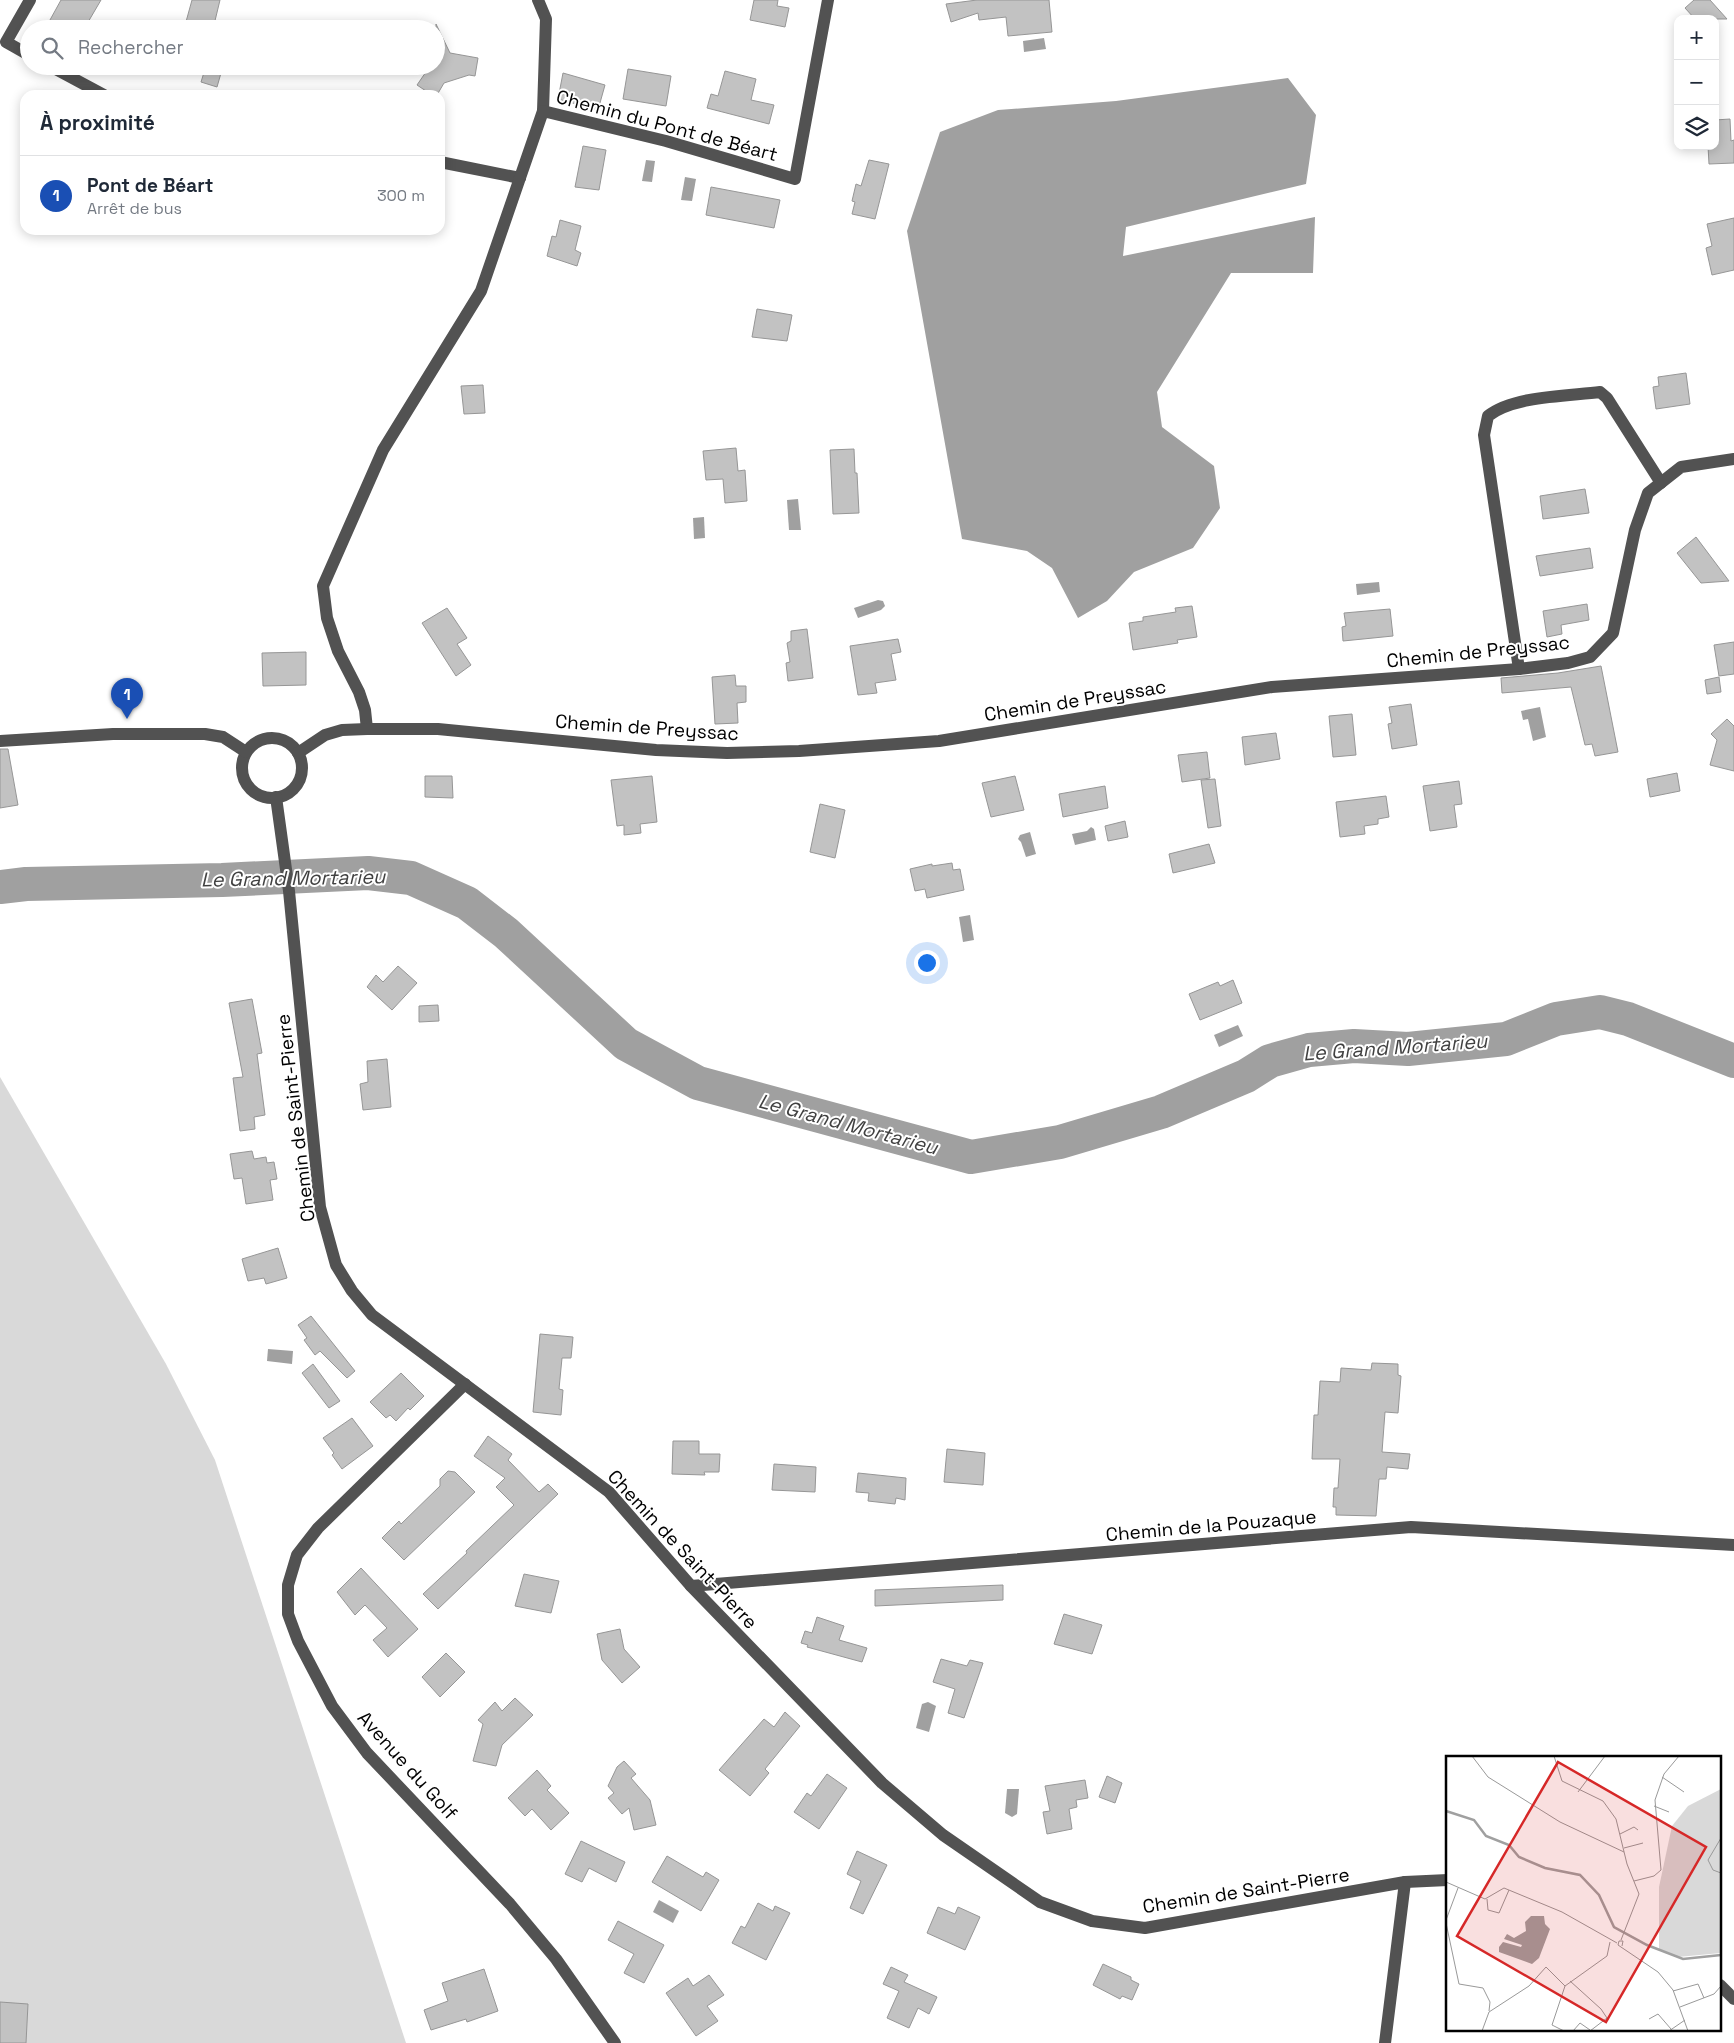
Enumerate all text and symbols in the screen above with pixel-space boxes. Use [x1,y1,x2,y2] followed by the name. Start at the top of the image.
[1674,15,1719,150] map controls
[1674,15,1719,60] button: +
[20,20,445,75] search box
[38,34,66,62] icon: search
[78,35,184,60] text: Rechercher
[1674,60,1719,105] button: −
[553,84,780,167] street label: Chemin du Pont de Béart
[1674,105,1719,150] button: layers
[40,109,155,136] text: À proximité
[87,173,213,198] text: Pont de Béart
[52,185,60,206] text: 1
[377,185,425,206] text: 300 m
[87,198,182,219] text: Arrêt de bus
[1385,629,1571,674] street label: Chemin de Preyssac
[982,674,1168,727] street label: Chemin de Preyssac
[111,678,143,719] pin: 1
[554,709,740,746] street label: Chemin de Preyssac
[201,863,387,893] water label: Le Grand Mortarieu
[914,950,940,976] your location
[270,1013,321,1223] street label: Chemin de Saint-Pierre
[1302,1027,1490,1066] water label: Le Grand Mortarieu
[756,1088,942,1161] water label: Le Grand Mortarieu
[602,1464,763,1634] street label: Chemin de Saint-Pierre
[1105,1504,1318,1547] street label: Chemin de la Pouzaque
[352,1706,463,1825] street label: Avenue du Golf
[1446,1756,1722,2030] inset map
[1141,1862,1351,1919] street label: Chemin de Saint-Pierre

